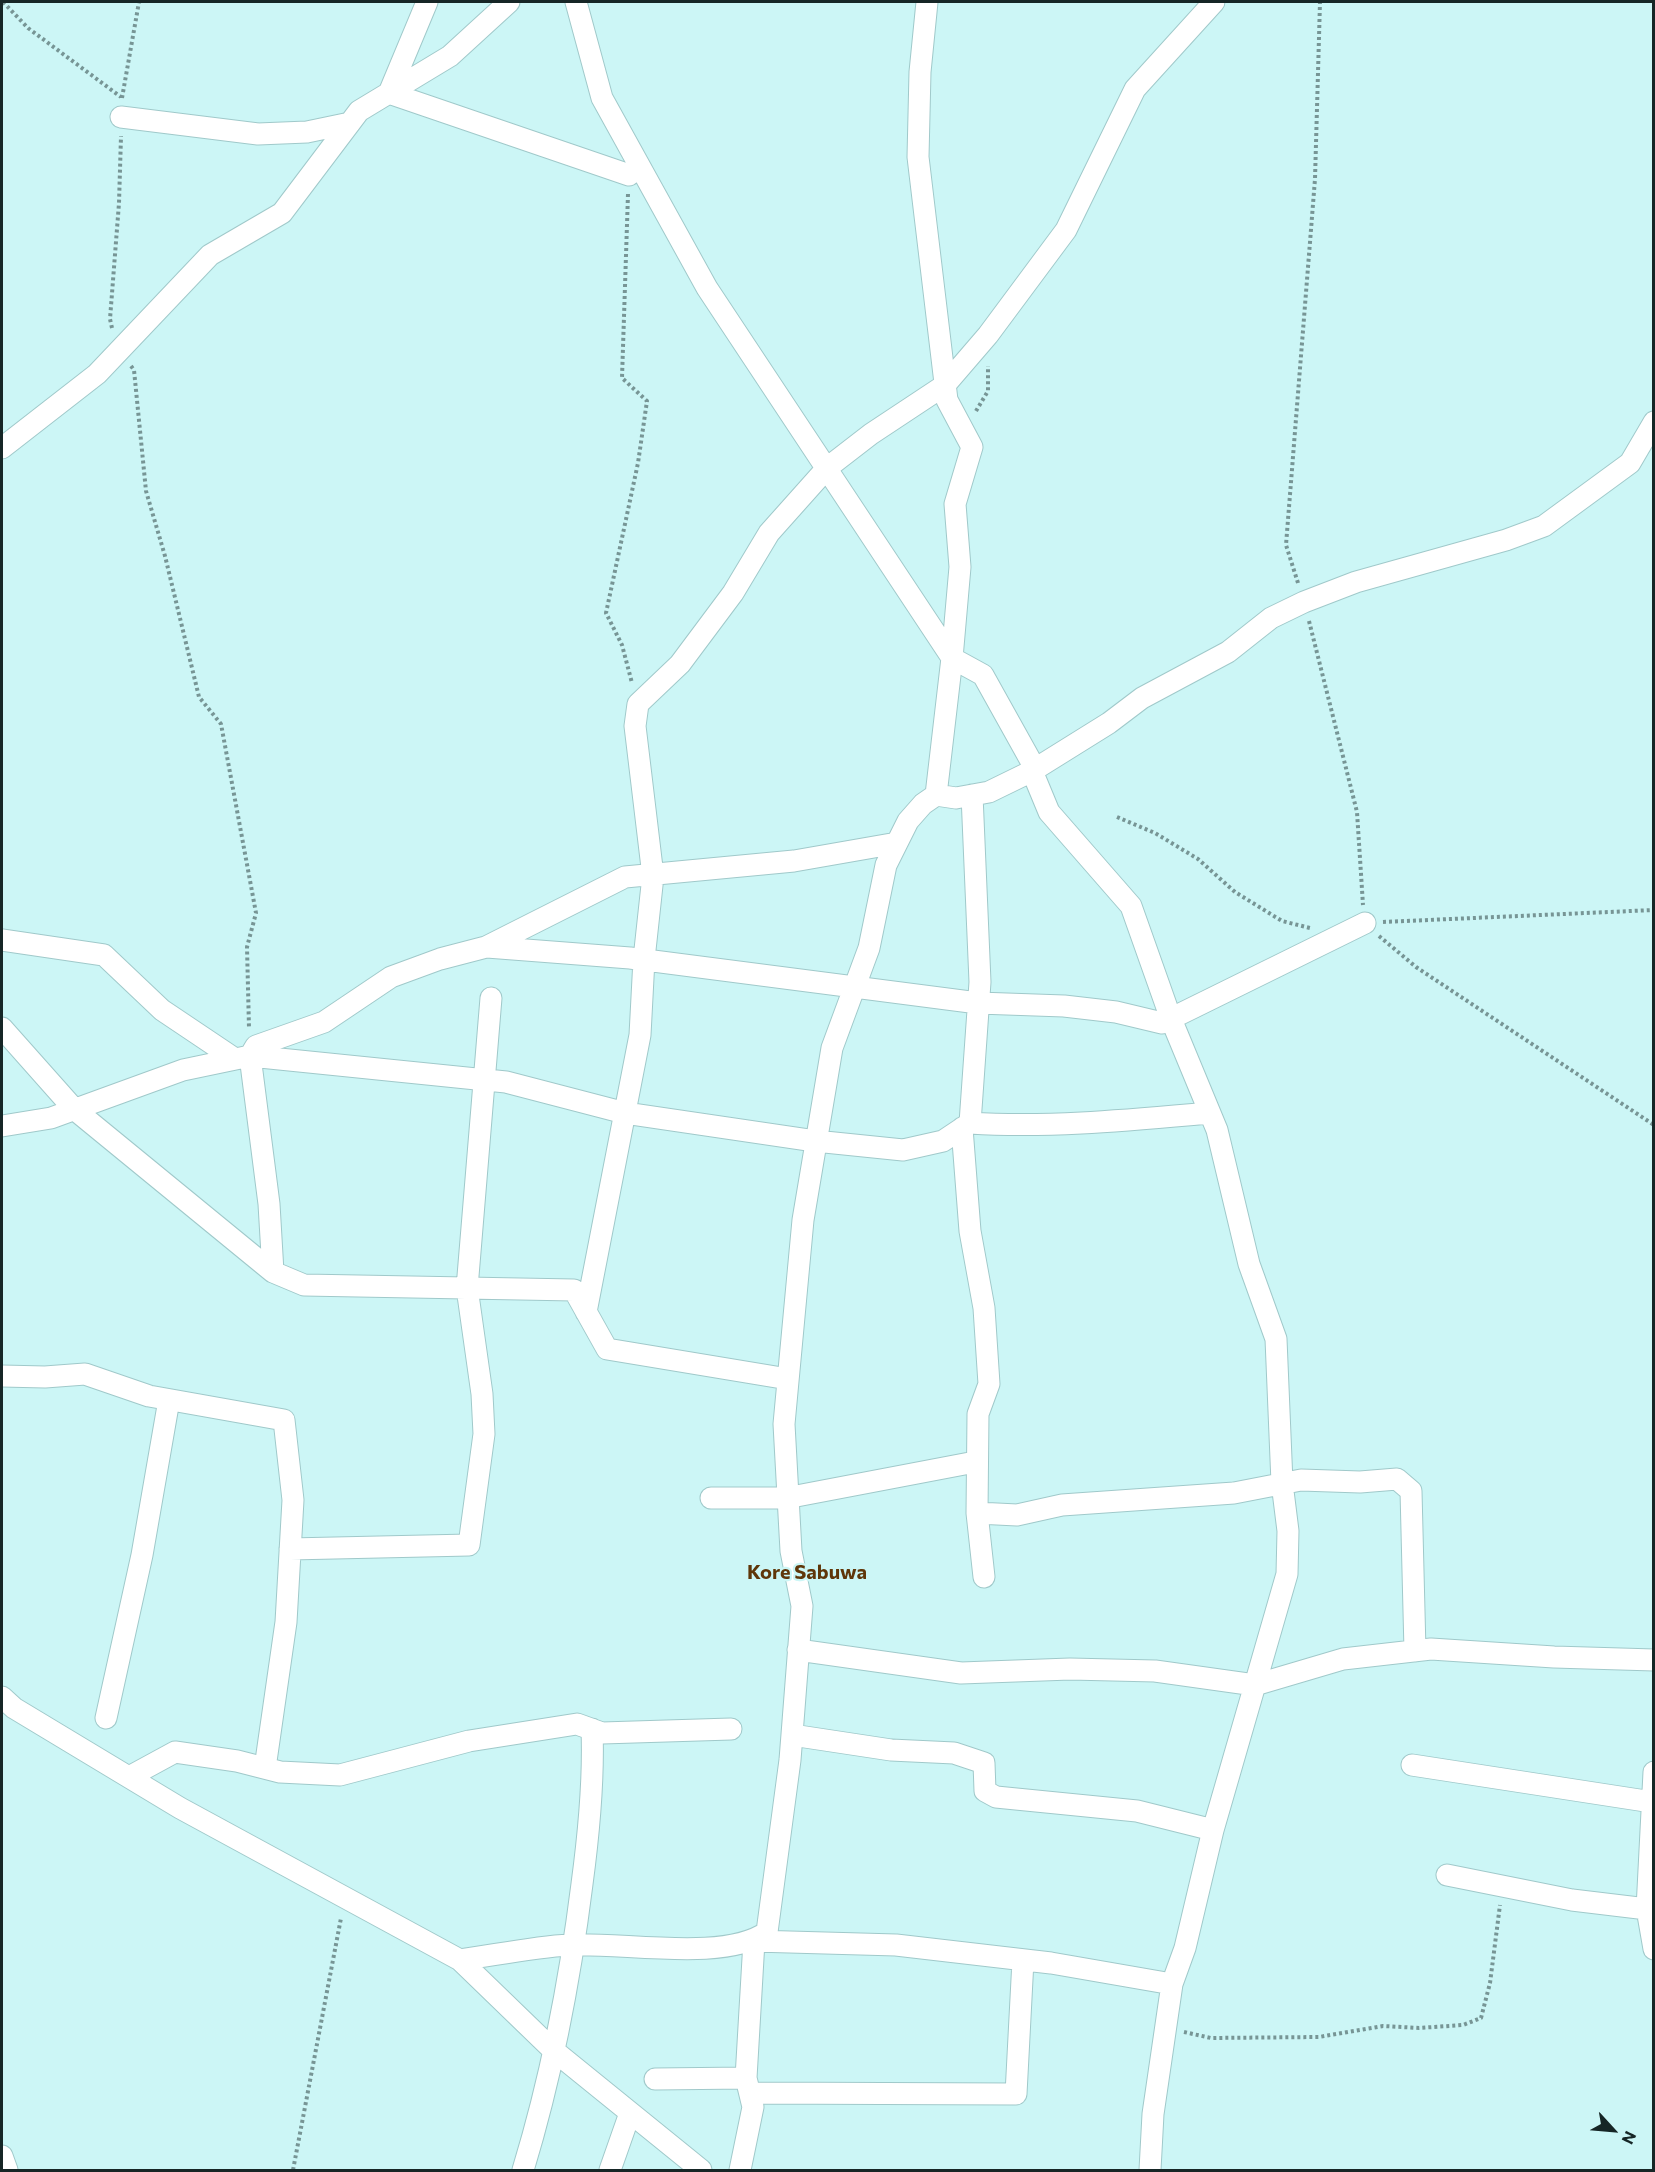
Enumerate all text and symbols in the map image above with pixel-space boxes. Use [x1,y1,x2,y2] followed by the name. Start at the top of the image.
[747,1560,867,1584] district label: Kore Sabuwa
[1583,2100,1643,2160] north arrow
[1618,2129,1641,2148] text: N

